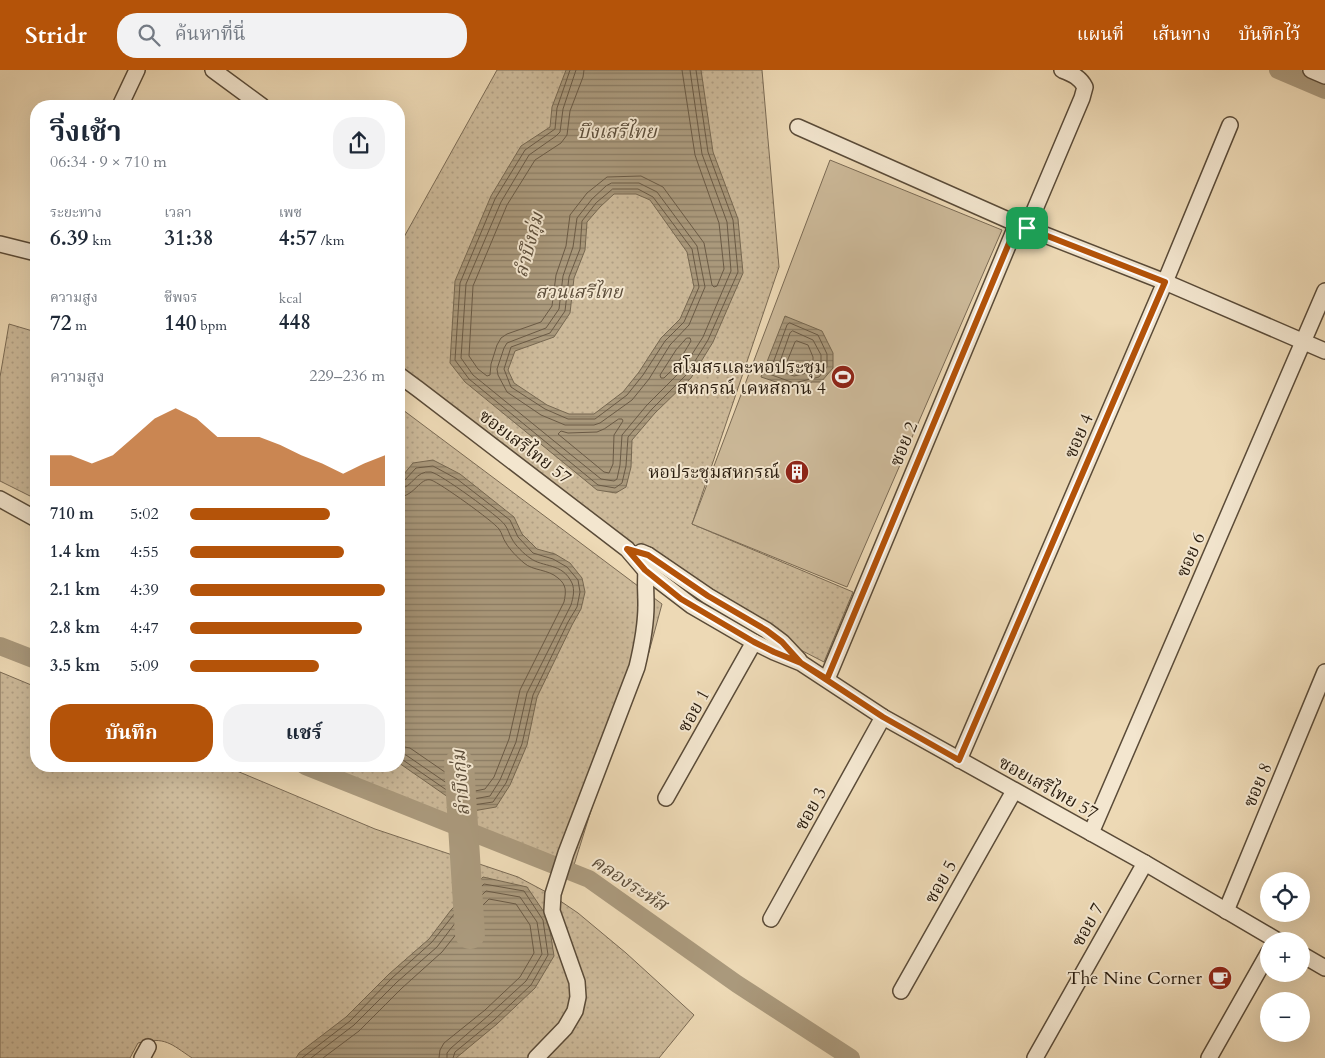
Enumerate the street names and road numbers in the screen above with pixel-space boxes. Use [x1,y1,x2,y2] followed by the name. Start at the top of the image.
[473,404,577,490] street label: ซอยเสรีไทย 57
[1058,410,1100,462] street label: ซอย 4
[884,418,924,470] street label: ซอย 2
[1170,529,1212,581] street label: ซอย 6
[672,685,716,737] street label: ซอย 1
[994,750,1102,826] street label: ซอยเสรีไทย 57
[1237,759,1279,811] street label: ซอย 8
[789,783,833,835] street label: ซอย 3
[919,856,963,908] street label: ซอย 5
[1066,899,1110,951] street label: ซอย 7

